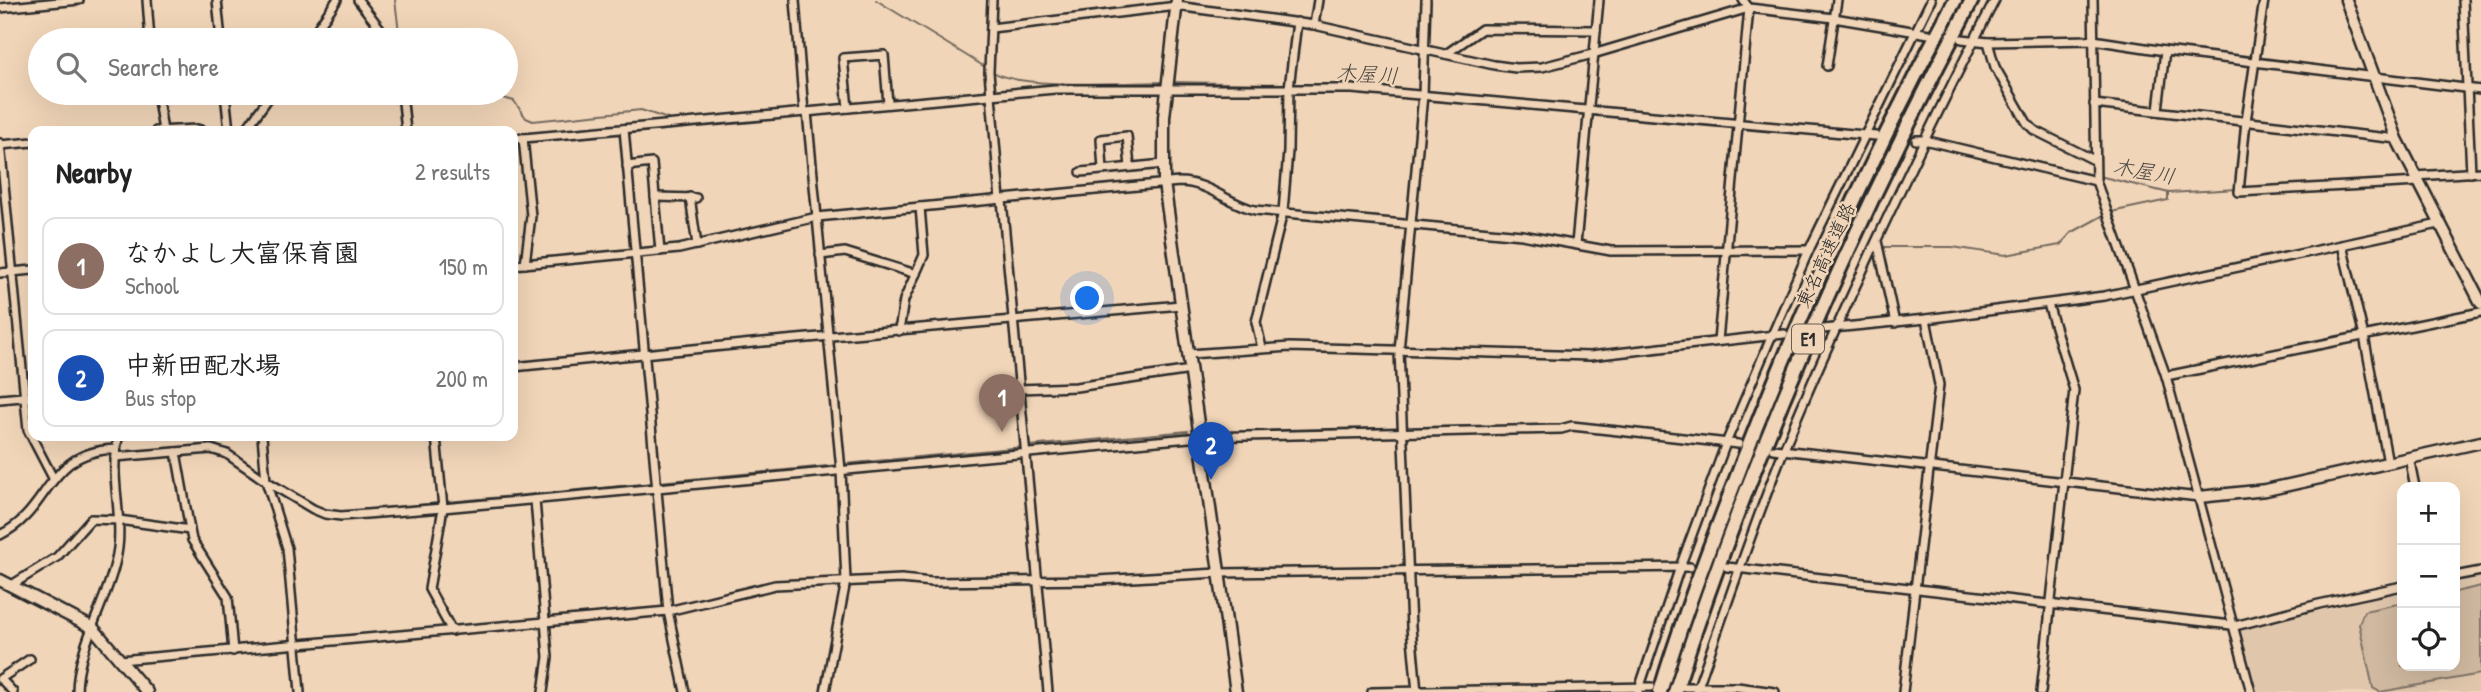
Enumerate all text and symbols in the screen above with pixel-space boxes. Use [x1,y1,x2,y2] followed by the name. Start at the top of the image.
[28,28,518,105] search box
[52,48,90,86] icon: search
[108,49,219,84] text: Search here
[1335,58,1399,90] water label: 木屋川
[2110,151,2178,191] water label: 木屋川
[56,152,132,192] text: Nearby
[415,156,490,187] text: 2 results
[1789,198,1861,312] street label: 東名高速道路
[125,235,360,270] text: なかよし大富保育園
[77,251,85,282] text: 1
[439,251,488,282] text: 150 m
[125,270,179,301] text: School
[1070,281,1104,315] your location
[1792,324,1824,354] road number: E1
[125,347,281,382] text: 中新田配水場
[76,363,86,394] text: 2
[436,363,488,394] text: 200 m
[979,374,1025,432] pin: 1
[125,382,196,413] text: Bus stop
[1188,422,1234,480] pin: 2
[2397,482,2460,671] map controls
[2397,482,2460,545] button: +
[2397,545,2460,608] button: −
[2397,608,2460,671] button: locate

